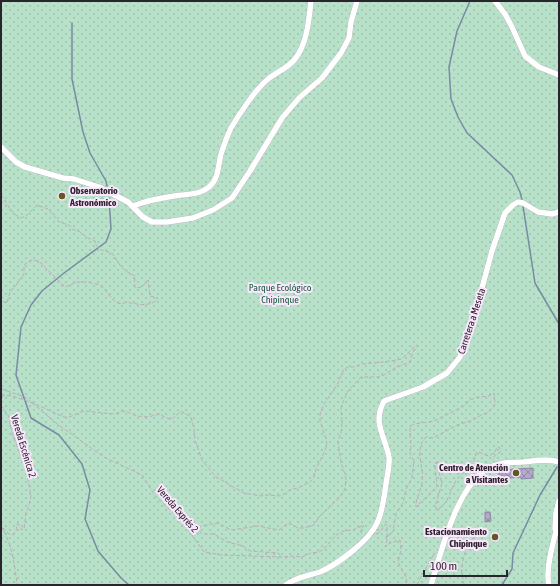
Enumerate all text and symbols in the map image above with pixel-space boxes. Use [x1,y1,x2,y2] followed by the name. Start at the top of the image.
[69,185,118,208] place label: Observatorio Astronómico
[57,191,67,201] marker: Observatorio Astronómico
[249,282,312,305] park label: Parque Ecológico Chipinque
[456,287,487,355] street label: Carretera a Meseta
[9,413,38,479] street label: Vereda Escénica 2
[439,462,508,485] place label: Centro de Atención a Visitantes
[511,468,521,478] marker: Centro de Atención a Visitantes
[155,484,201,535] street label: Vereda Exprés 2
[425,526,487,549] place label: Estacionamiento Chipinque
[490,532,500,542] marker: Estacionamiento Chipinque
[424,552,507,578] scale bar
[430,559,457,573] text: 100 m

